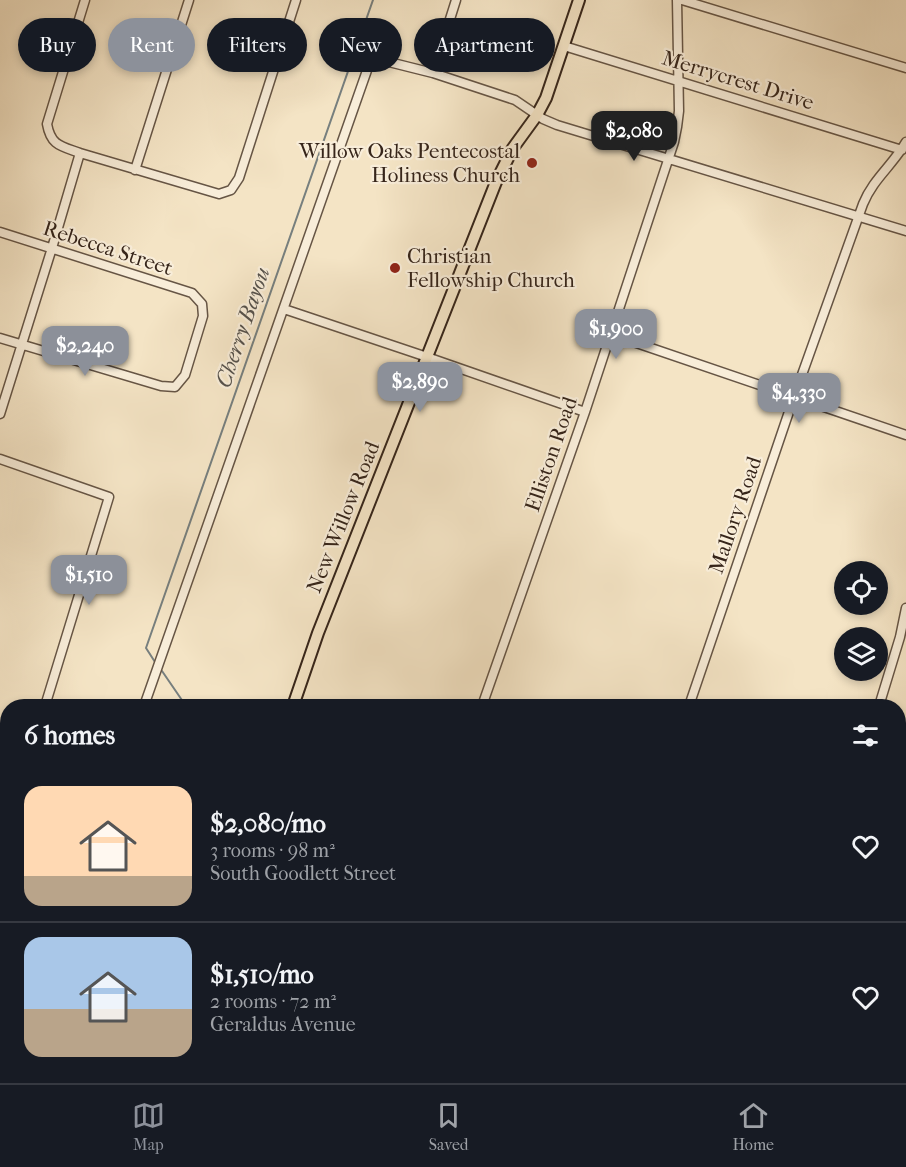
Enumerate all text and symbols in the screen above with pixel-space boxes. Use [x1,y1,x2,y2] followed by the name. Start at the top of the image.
[18,18,96,72] chip: Buy
[108,18,195,72] chip: Rent
[207,18,307,72] chip: Filters
[319,18,402,72] chip: New
[414,18,555,72] chip: Apartment
[659,45,817,115] street label: Merrycrest Drive
[585,111,683,162] pin: $2,080
[605,119,663,142] text: $2,080
[298,139,520,187] place label: Willow Oaks Pentecostal Holiness Church
[525,156,539,170] marker: Willow Oaks Pentecostal Holiness Church
[40,216,176,280] street label: Rebecca Street
[407,244,575,292] place label: Christian Fellowship Church
[388,261,402,275] marker: Christian Fellowship Church
[210,264,276,391] water label: Cherry Bayou
[567,309,665,360] pin: $1,900
[589,317,643,340] text: $1,900
[36,326,134,377] pin: $2,240
[56,334,114,357] text: $2,240
[371,362,469,413] pin: $2,890
[391,370,449,393] text: $2,890
[750,373,848,424] pin: $4,330
[772,381,826,404] text: $4,330
[520,393,582,515] street label: Elliston Road
[302,437,385,596] street label: New Willow Road
[704,453,766,577] street label: Mallory Road
[40,555,138,606] pin: $1,510
[834,561,888,681] map controls
[834,561,888,615] button: locate
[65,563,113,586] text: $1,510
[834,627,888,681] button: layers
[849,719,882,752] icon: filters
[24,720,115,751] text: 6 homes
[210,808,326,839] text: $2,080/mo
[72,810,144,882] icon: home
[849,830,882,863] icon: heart
[210,839,335,862] text: 3 rooms · 98 m²
[210,862,396,885] text: South Goodlett Street
[210,959,314,990] text: $1,510/mo
[72,961,144,1033] icon: home
[849,981,882,1014] icon: heart
[210,990,336,1013] text: 2 rooms · 72 m²
[210,1013,356,1036] text: Geraldus Avenue
[132,1099,165,1154] tab: Map
[429,1099,469,1154] tab: Saved
[732,1099,774,1154] tab: Home

